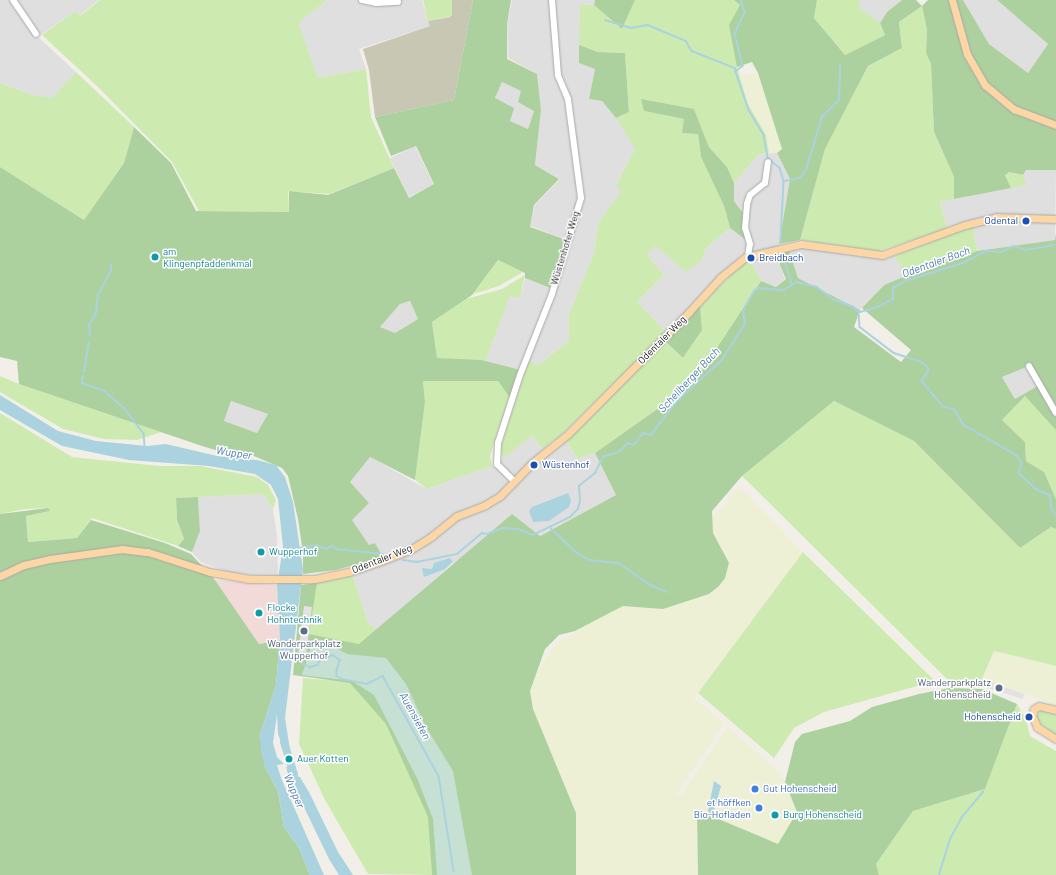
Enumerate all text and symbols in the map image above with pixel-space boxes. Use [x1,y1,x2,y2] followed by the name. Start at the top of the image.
[548,210,582,286] street label: Wüstenhofer Weg
[985,215,1018,227] place label: Odental
[1021,216,1031,226] marker: Odental
[900,244,972,280] water label: Odentaler Bach
[163,245,252,268] place label: am Klingenpfaddenkmal
[150,252,160,262] marker: am Klingenpfaddenkmal
[759,252,803,264] place label: Breidbach
[746,253,756,263] marker: Breidbach
[635,313,689,367] street label: Odentaler Weg
[655,345,723,415] water label: Schellberger Bach
[215,444,253,462] water label: Wupper
[542,459,589,471] place label: Wüstenhof
[529,460,539,470] marker: Wüstenhof
[350,542,414,576] street label: Odentaler Weg
[269,546,317,558] place label: Wupperhof
[256,547,266,557] marker: Wupperhof
[267,601,322,624] place label: Flocke Hohntechnik
[254,608,264,618] marker: Flocke Hohntechnik
[299,626,309,636] marker: Wanderparkplatz Wupperhof
[267,637,341,660] place label: Wanderparkplatz Wupperhof
[918,676,991,700] place label: Wanderparkplatz Hohenscheid
[994,683,1004,693] marker: Wanderparkplatz Hohenscheid
[397,690,433,742] water label: Auensiefen
[964,711,1021,723] place label: Hohenscheid
[1024,712,1034,722] marker: Hohenscheid
[297,753,349,765] place label: Auer Kotten
[284,754,294,764] marker: Auer Kotten
[281,772,307,810] water label: Wupper
[763,783,837,795] place label: Gut Hohenscheid
[750,784,760,794] marker: Gut Hohenscheid
[694,796,751,820] place label: et höffken Bio-Hofladen
[754,803,764,813] marker: et höffken Bio-Hofladen
[783,809,862,821] place label: Burg Hohenscheid
[770,810,780,820] marker: Burg Hohenscheid

